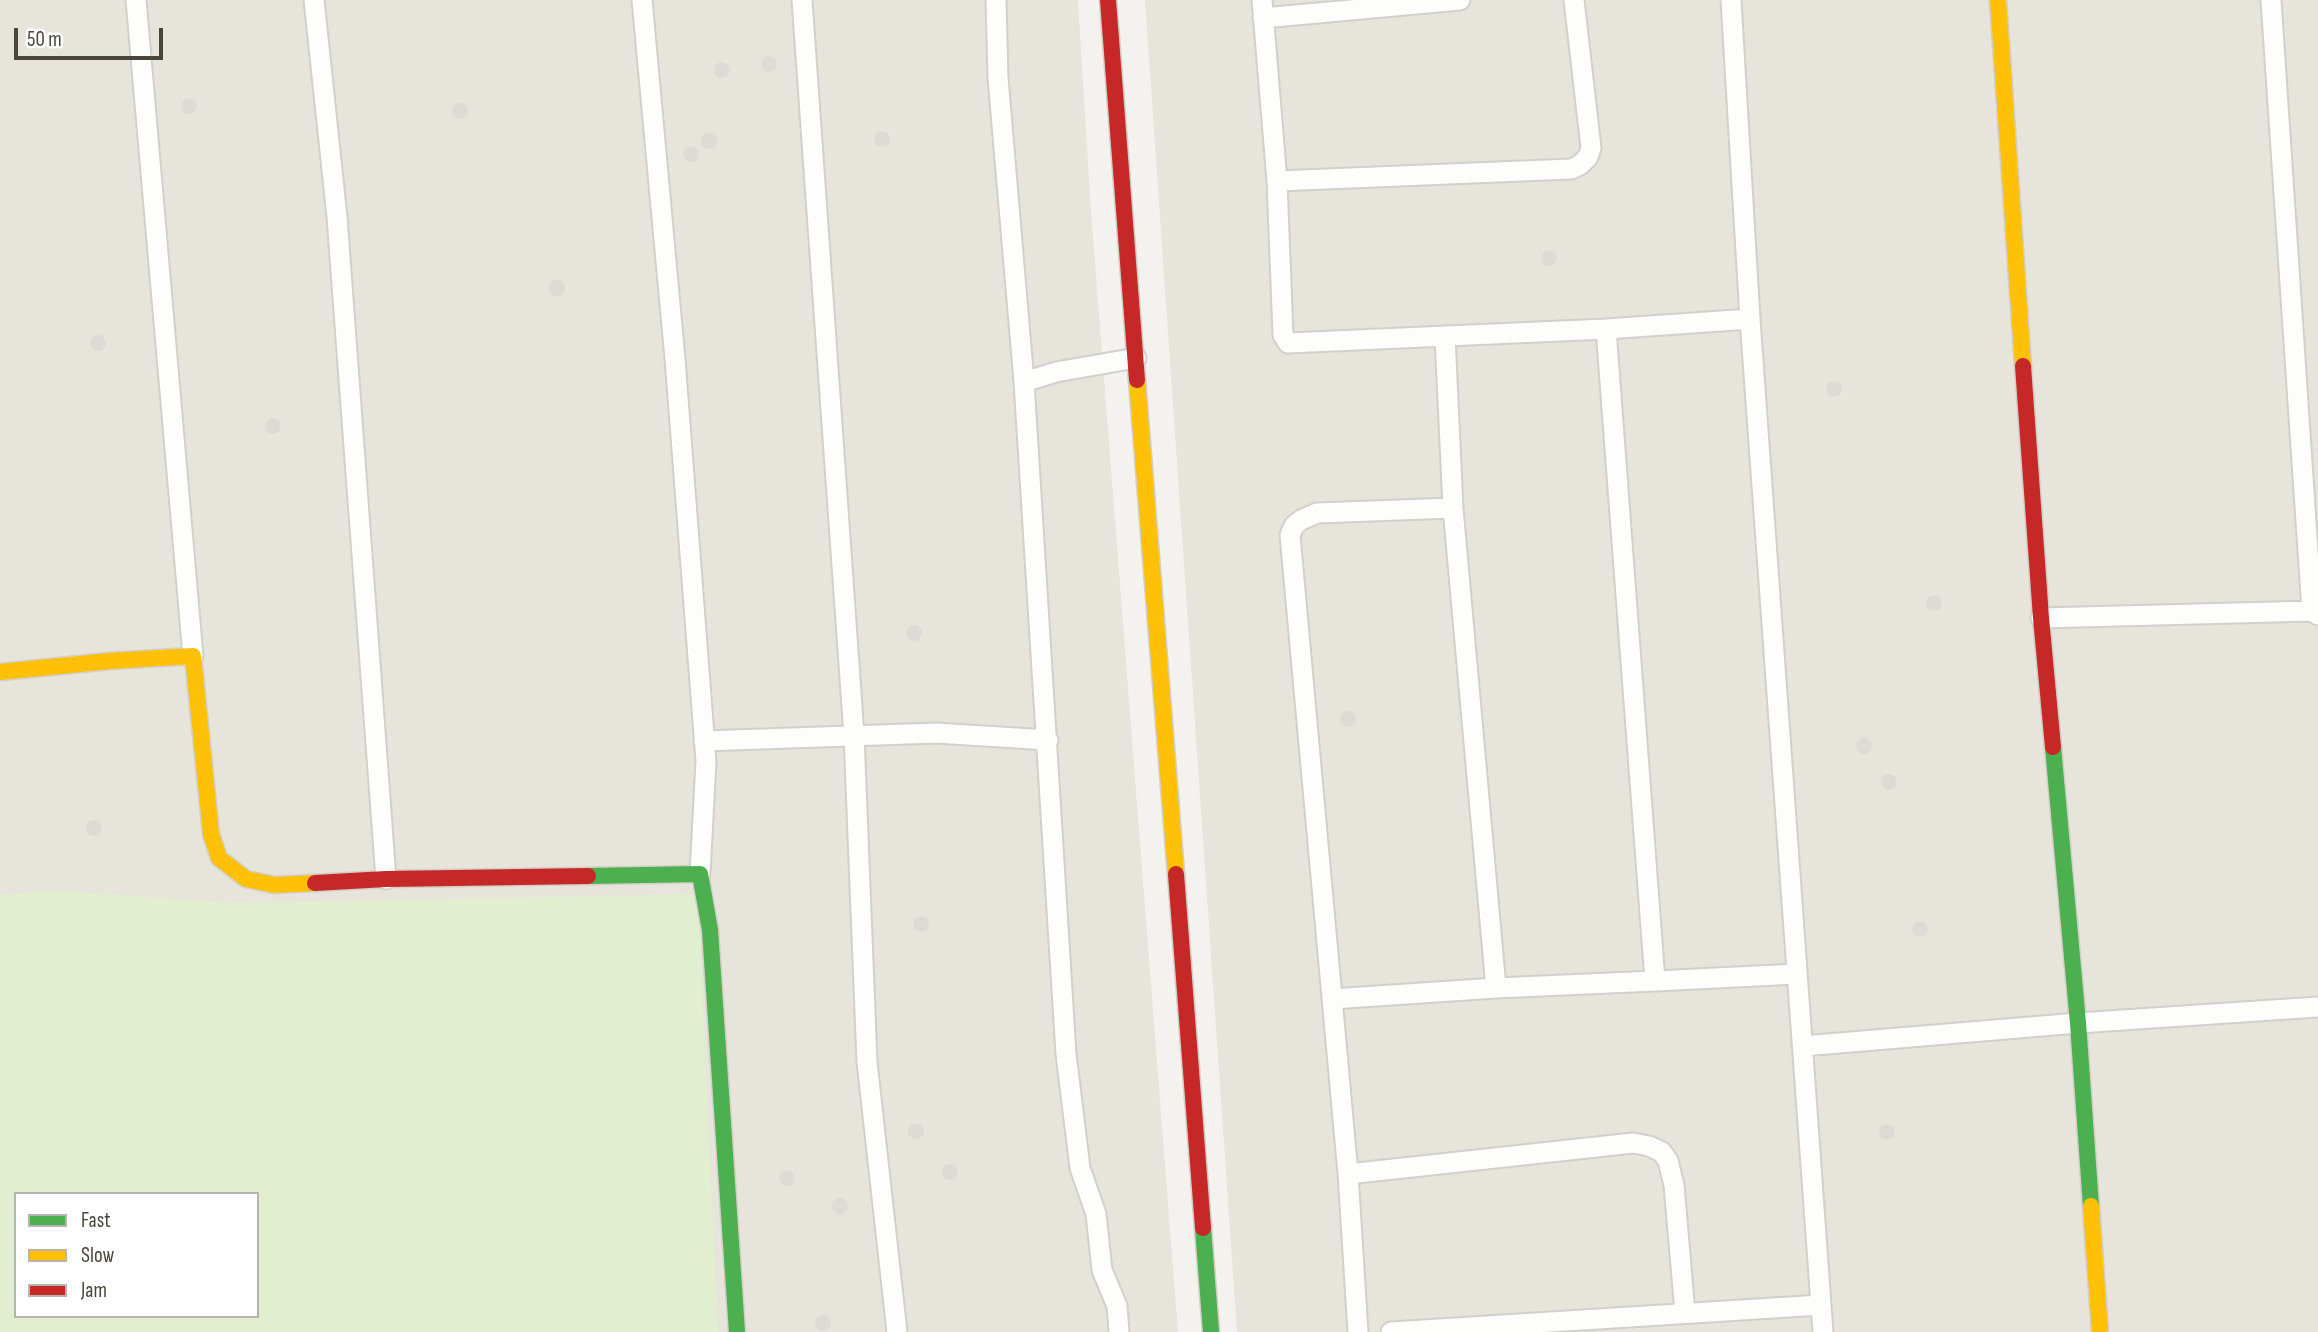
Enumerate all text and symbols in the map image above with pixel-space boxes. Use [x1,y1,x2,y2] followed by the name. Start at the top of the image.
[18,14,166,58] scale bar
[27,27,62,52] text: 50 m
[14,1192,259,1318] legend
[81,1208,111,1233] text: Fast
[81,1243,114,1268] text: Slow
[81,1278,107,1303] text: Jam

